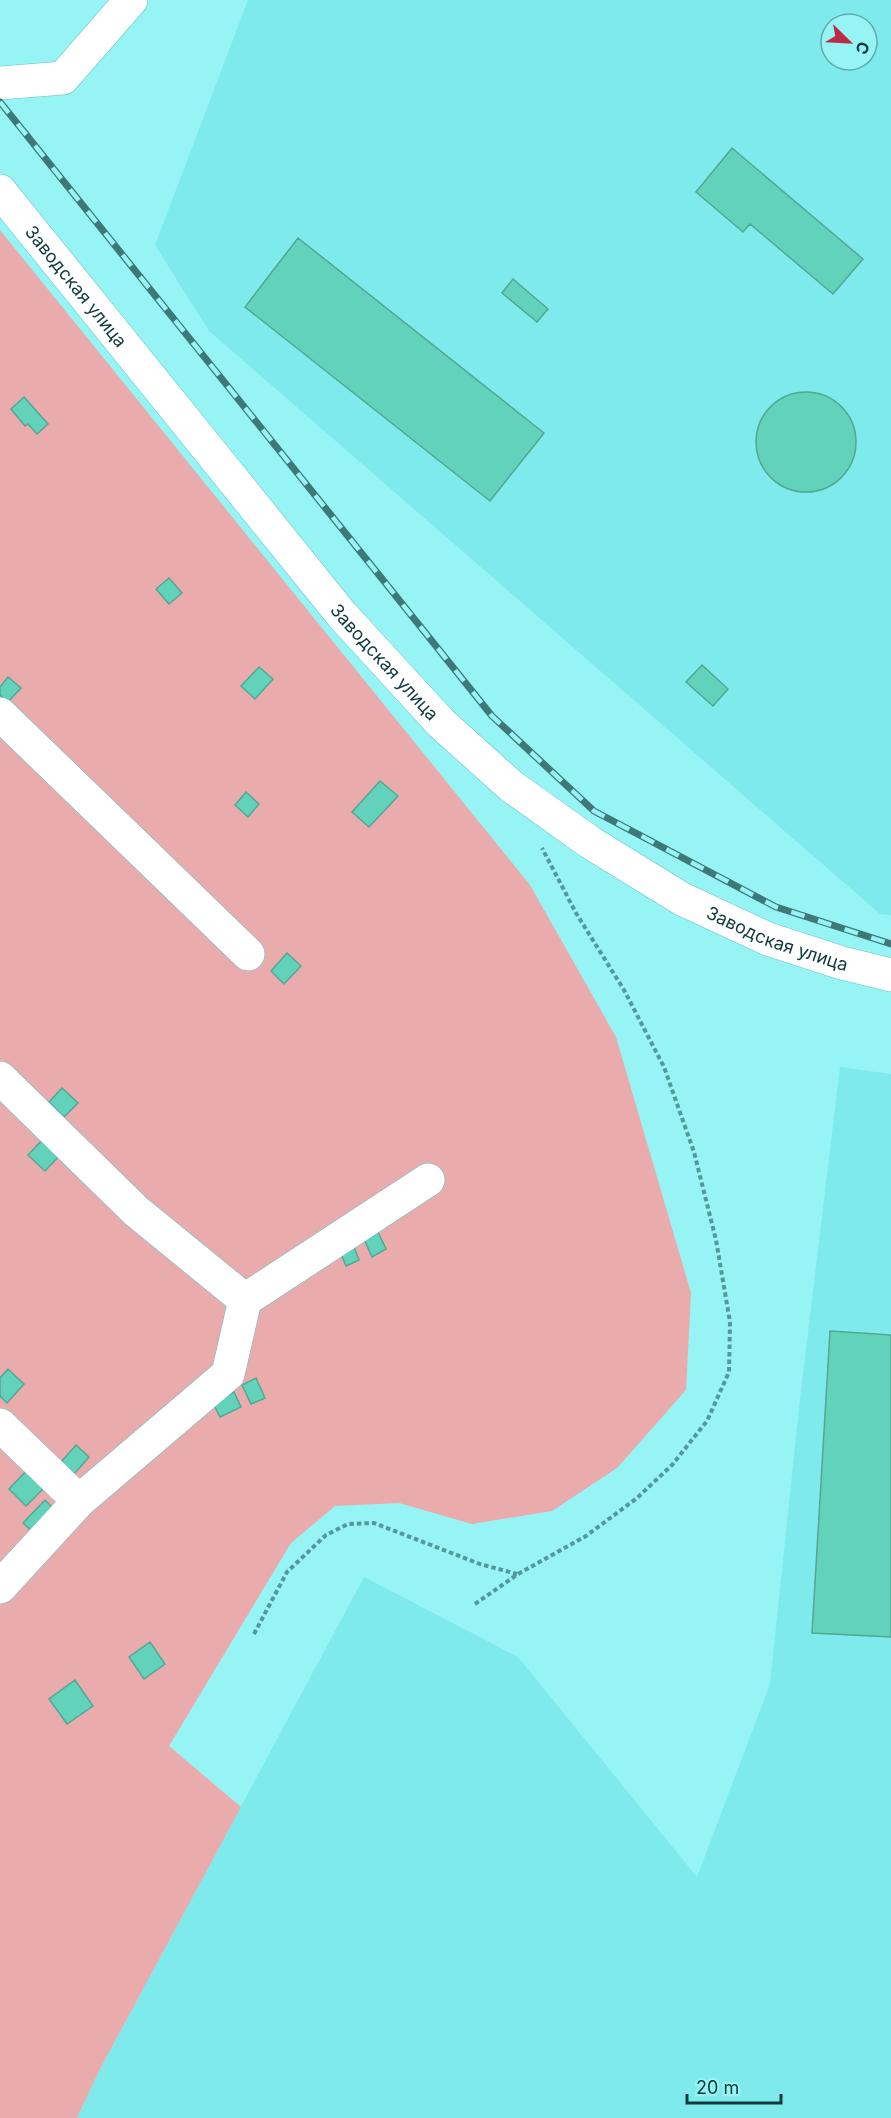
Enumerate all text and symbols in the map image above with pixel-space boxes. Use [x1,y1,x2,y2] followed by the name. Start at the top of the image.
[819,12,879,72] north arrow
[851,39,874,58] text: С
[21,221,132,351] street label: Заводская улица
[326,599,443,724] street label: Заводская улица
[703,902,850,975] street label: Заводская улица
[687,2067,782,2105] scale bar
[696,2077,739,2098] text: 20 m

